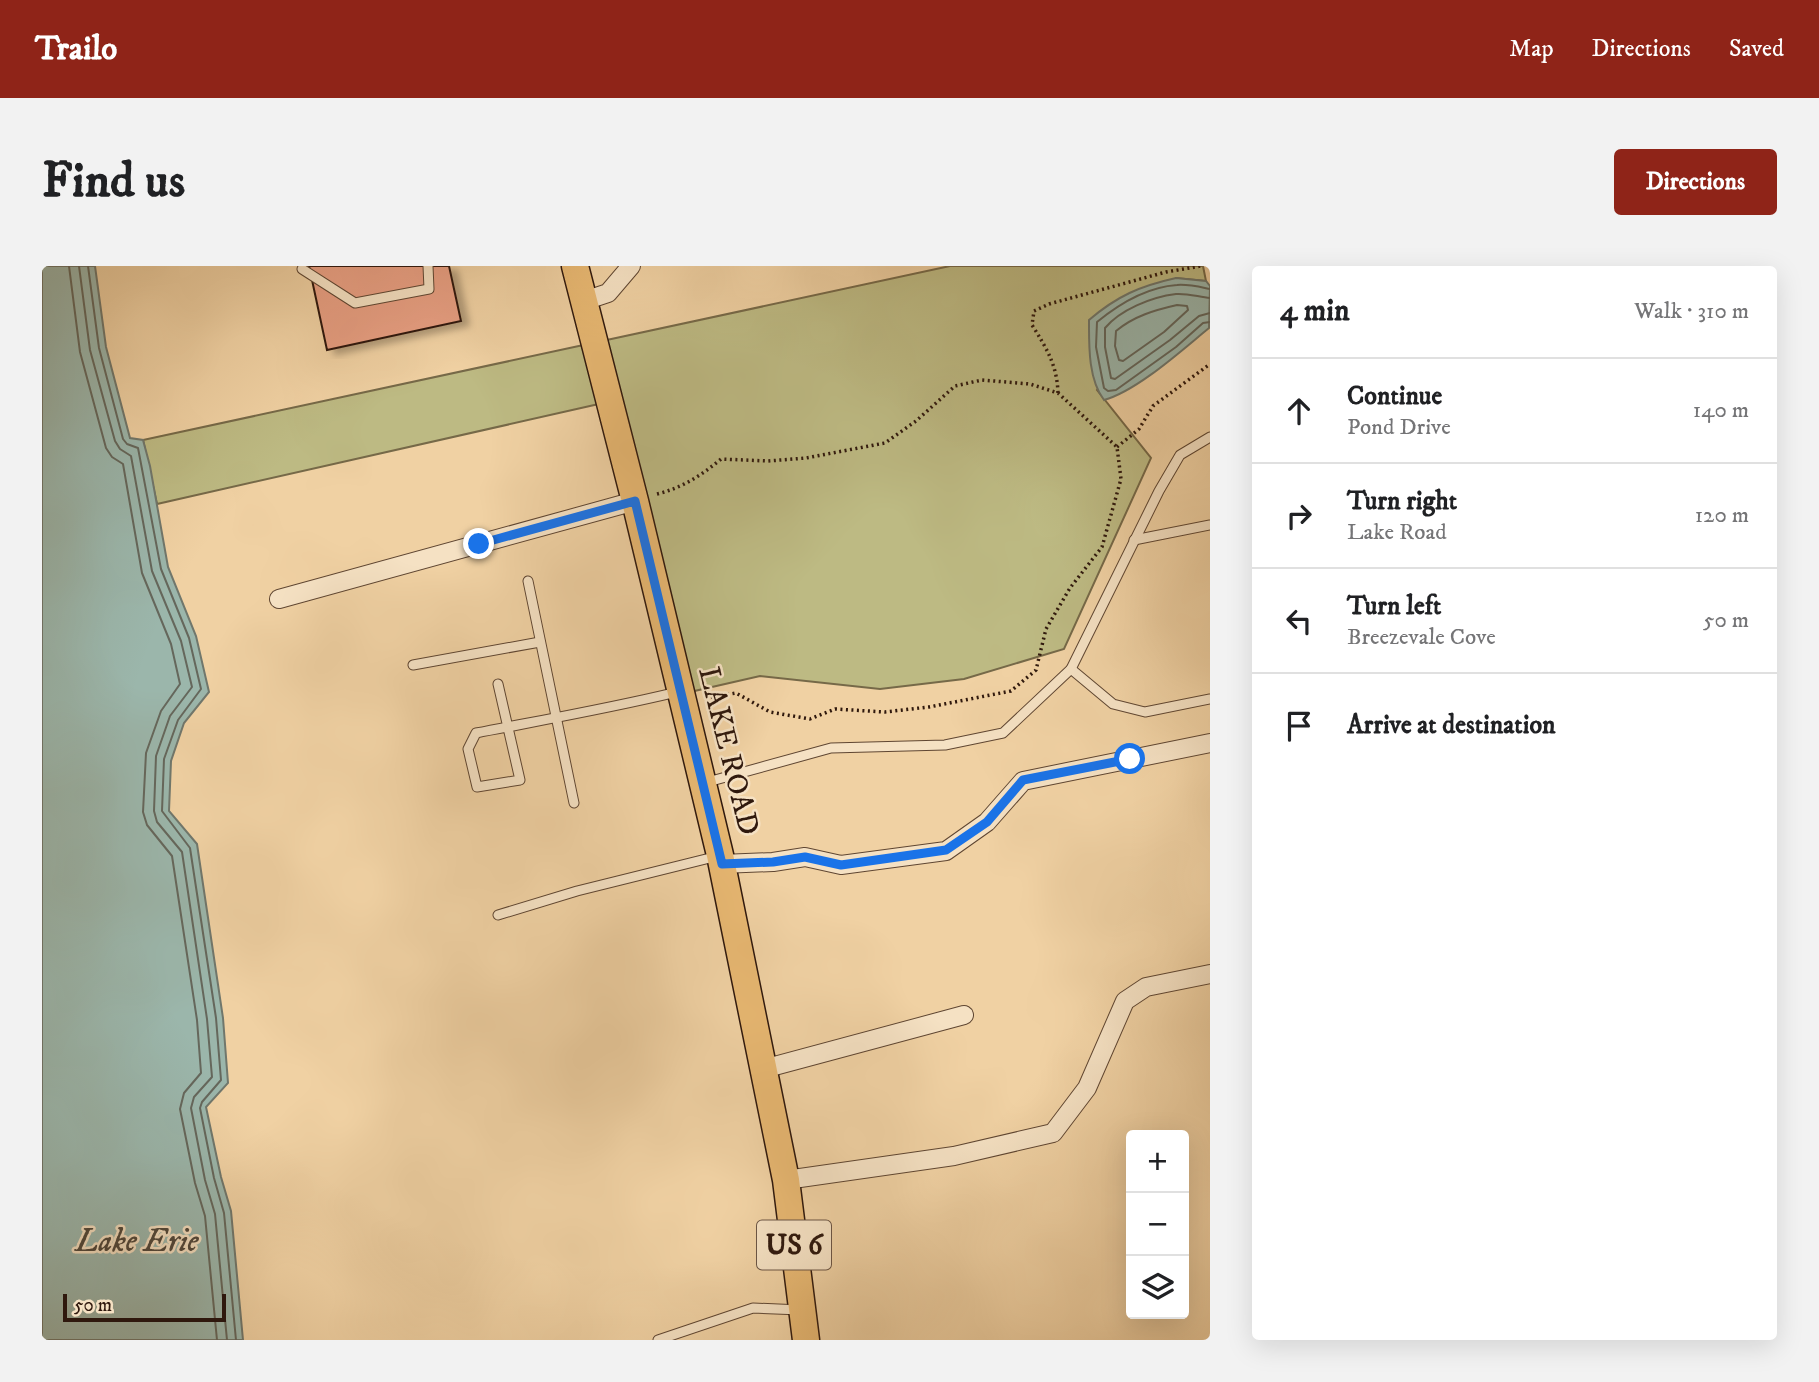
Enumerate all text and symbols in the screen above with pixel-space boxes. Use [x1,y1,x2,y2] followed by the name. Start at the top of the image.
[35,29,117,70] text: Trailo
[1509,34,1554,64] text: Map
[1592,34,1691,64] text: Directions
[1729,34,1784,64] text: Saved
[1614,149,1777,215] button: Directions
[42,151,185,213] text: Find us
[1280,293,1350,330] text: 4 min
[1634,297,1749,326] text: Walk · 310 m
[1347,380,1442,413] text: Continue
[1280,392,1318,430] icon: ahead
[1693,396,1749,425] text: 140 m
[1347,413,1451,442] text: Pond Drive
[1347,485,1457,518] text: Turn right
[1280,497,1318,535] icon: right
[1695,501,1749,530] text: 120 m
[1347,518,1447,547] text: Lake Road
[463,528,494,559] route end
[1347,590,1441,623] text: Turn left
[1280,602,1318,640] icon: left
[1703,606,1749,635] text: 50 m
[1347,623,1496,652] text: Breezevale Cove
[689,663,767,839] street label: LAKE ROAD
[1280,707,1318,745] icon: arrive
[1347,709,1556,742] text: Arrive at destination
[1114,743,1145,774] route start
[1126,1130,1189,1319] map controls
[1126,1130,1189,1193] button: +
[1126,1193,1189,1256] button: −
[757,1220,831,1270] road number: US 6
[74,1222,200,1262] water label: Lake Erie
[1126,1256,1189,1319] button: layers
[63,1291,226,1323] scale bar
[74,1294,112,1317] text: 50 m

